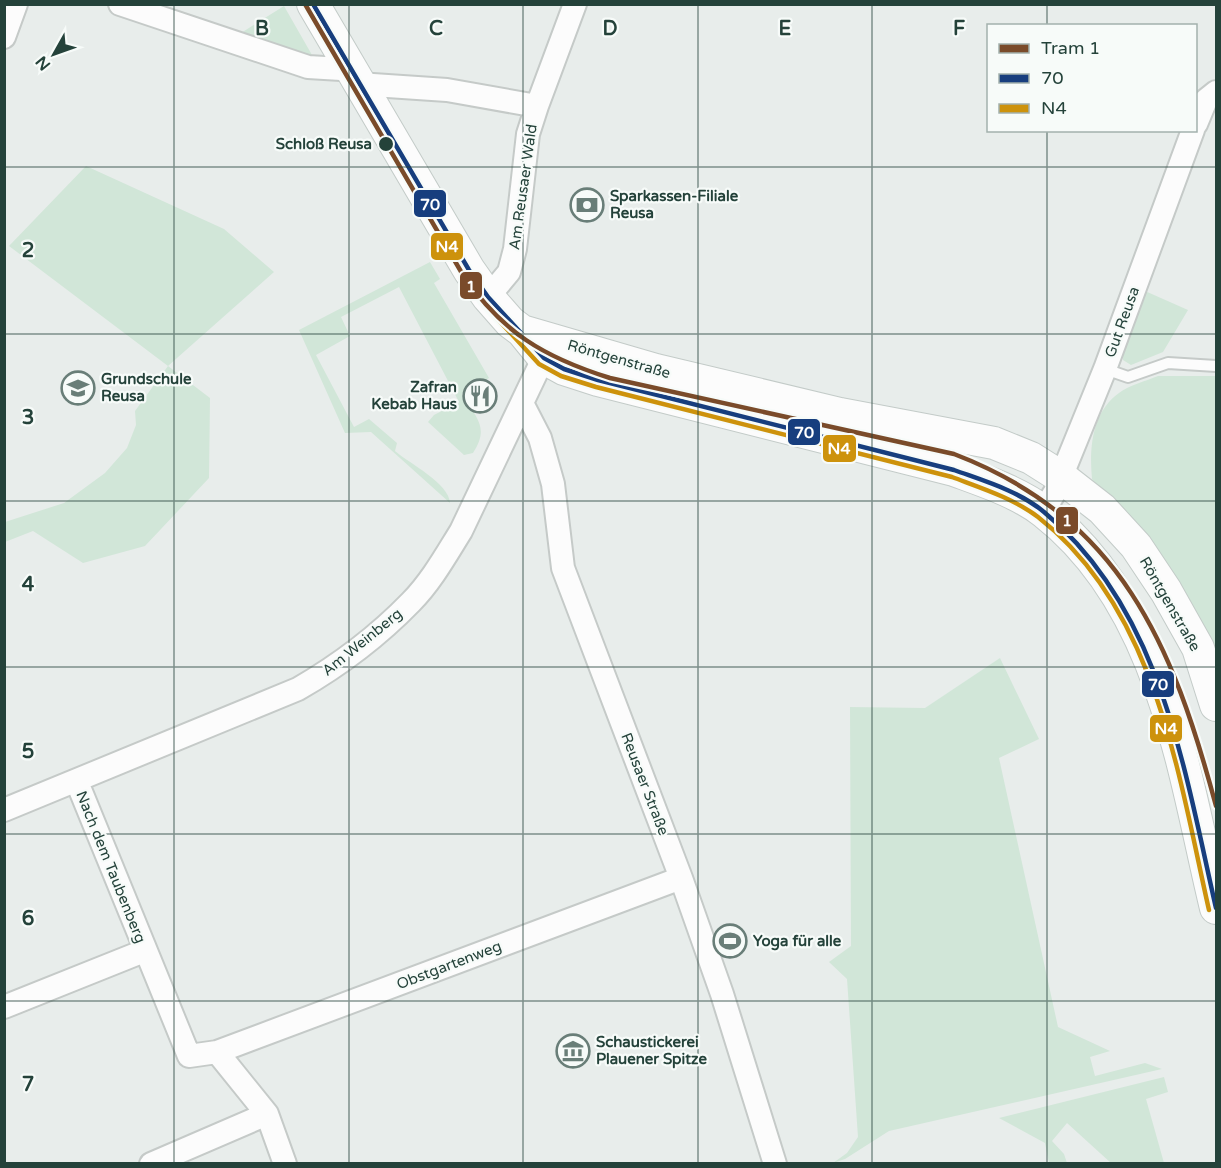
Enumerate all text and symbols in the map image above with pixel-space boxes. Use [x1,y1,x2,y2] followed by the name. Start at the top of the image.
[255,17,269,41] text: B
[429,17,443,41] text: C
[602,17,618,41] text: D
[779,17,792,41] text: E
[953,17,965,41] text: F
[24,24,84,84] north arrow
[987,24,1197,132] legend
[1041,37,1100,59] text: Tram 1
[31,52,55,74] text: N
[1041,67,1064,89] text: 70
[1041,97,1067,119] text: N4
[505,123,541,251] street label: Am Reusaer Wald
[276,135,372,153] place label: Schloß Reusa
[377,135,395,153] marker: Schloß Reusa
[569,187,605,223] bank icon: Sparkassen-Filiale Reusa
[610,187,739,222] place label: Sparkassen-Filiale Reusa
[413,189,447,218] line badge: 70
[420,195,440,215] text: 70
[430,232,464,261] line badge: N4
[436,237,458,257] text: N4
[22,239,34,263] text: 2
[459,271,483,300] line badge: 1
[466,277,476,297] text: 1
[1101,284,1143,360] street label: Gut Reusa
[566,336,672,382] street label: Röntgenstraße
[60,370,96,406] school or university icon: Grundschule Reusa
[101,370,192,405] place label: Grundschule Reusa
[371,378,457,413] place label: Zafran Kebab Haus
[462,378,498,414] restaurant icon: Zafran Kebab Haus
[22,406,34,430] text: 3
[787,418,821,446] line badge: 70
[794,423,814,443] text: 70
[822,434,857,463] line badge: N4
[828,439,850,459] text: N4
[1055,506,1079,535] line badge: 1
[1062,511,1072,531] text: 1
[1136,554,1204,654] street label: Röntgenstraße
[22,573,35,597] text: 4
[318,604,406,680] street label: Am Weinberg
[1141,670,1175,698] line badge: 70
[1148,675,1168,695] text: 70
[1149,714,1183,743] line badge: N4
[1155,719,1177,739] text: N4
[617,730,673,838] street label: Reusaer Straße
[22,740,34,764] text: 5
[72,788,150,946] street label: Nach dem Taubenberg
[22,907,34,931] text: 6
[712,923,748,959] sports icon: Yoga für alle
[753,932,842,951] place label: Yoga für alle
[394,937,504,993] street label: Obstgartenweg
[555,1033,591,1069] museum icon: Schaustickerei Plauener Spitze
[596,1033,708,1069] place label: Schaustickerei Plauener Spitze
[22,1073,34,1097] text: 7

